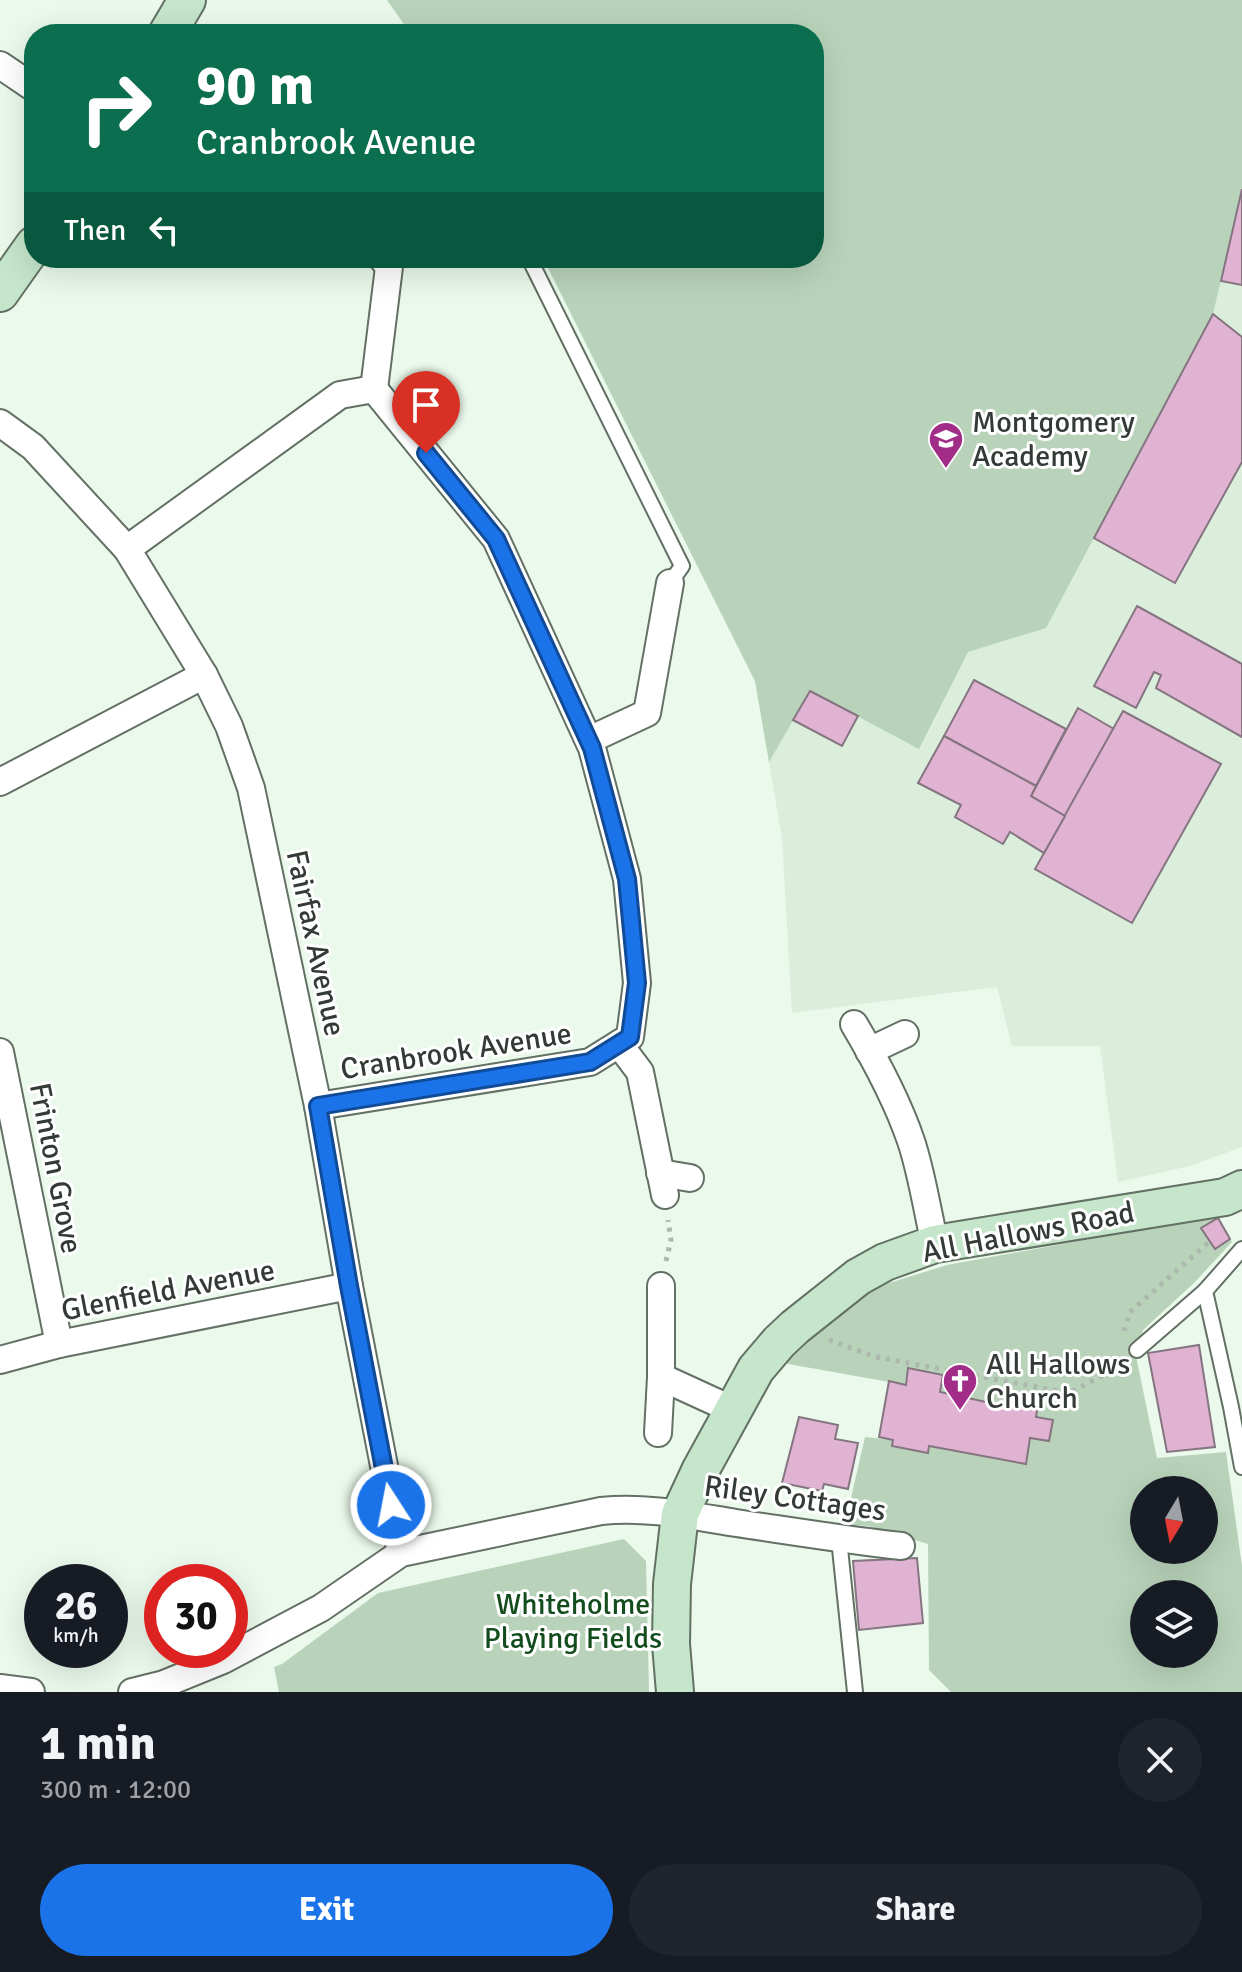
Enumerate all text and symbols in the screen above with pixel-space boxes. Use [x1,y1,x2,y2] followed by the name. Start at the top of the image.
[196,51,314,120] text: 90 m
[64,56,168,160] icon: right
[196,120,476,165] text: Cranbrook Avenue
[142,208,186,252] icon: left
[64,212,126,249] text: Then
[392,371,460,453] pin
[404,383,448,427] icon: arrive
[972,404,1135,475] place label: Montgomery Academy
[927,420,965,470] school or university icon: Montgomery Academy
[278,847,353,1040] street label: Fairfax Avenue
[338,1015,574,1088] street label: Cranbrook Avenue
[21,1080,90,1257] street label: Frinton Grove
[919,1194,1137,1271] street label: All Hallows Road
[58,1252,278,1329] street label: Glenfield Avenue
[986,1346,1130,1417] place label: All Hallows Church
[941,1362,979,1412] church icon: All Hallows Church
[349,1463,433,1547] position arrow
[702,1467,888,1530] street label: Riley Cottages
[1130,1476,1218,1564] north arrow
[1130,1476,1218,1668] map controls
[144,1564,248,1668] speed limit sign: 30
[1130,1580,1218,1668] button: layers
[54,1581,98,1631] text: 26
[484,1586,662,1657] park label: Whiteholme Playing Fields
[53,1623,99,1648] text: km/h
[40,1714,156,1773] text: 1 min
[1118,1718,1202,1802] button: close
[40,1774,191,1806] text: 300 m · 12:00
[40,1864,613,1956] button: Exit
[629,1864,1202,1956] button: Share

